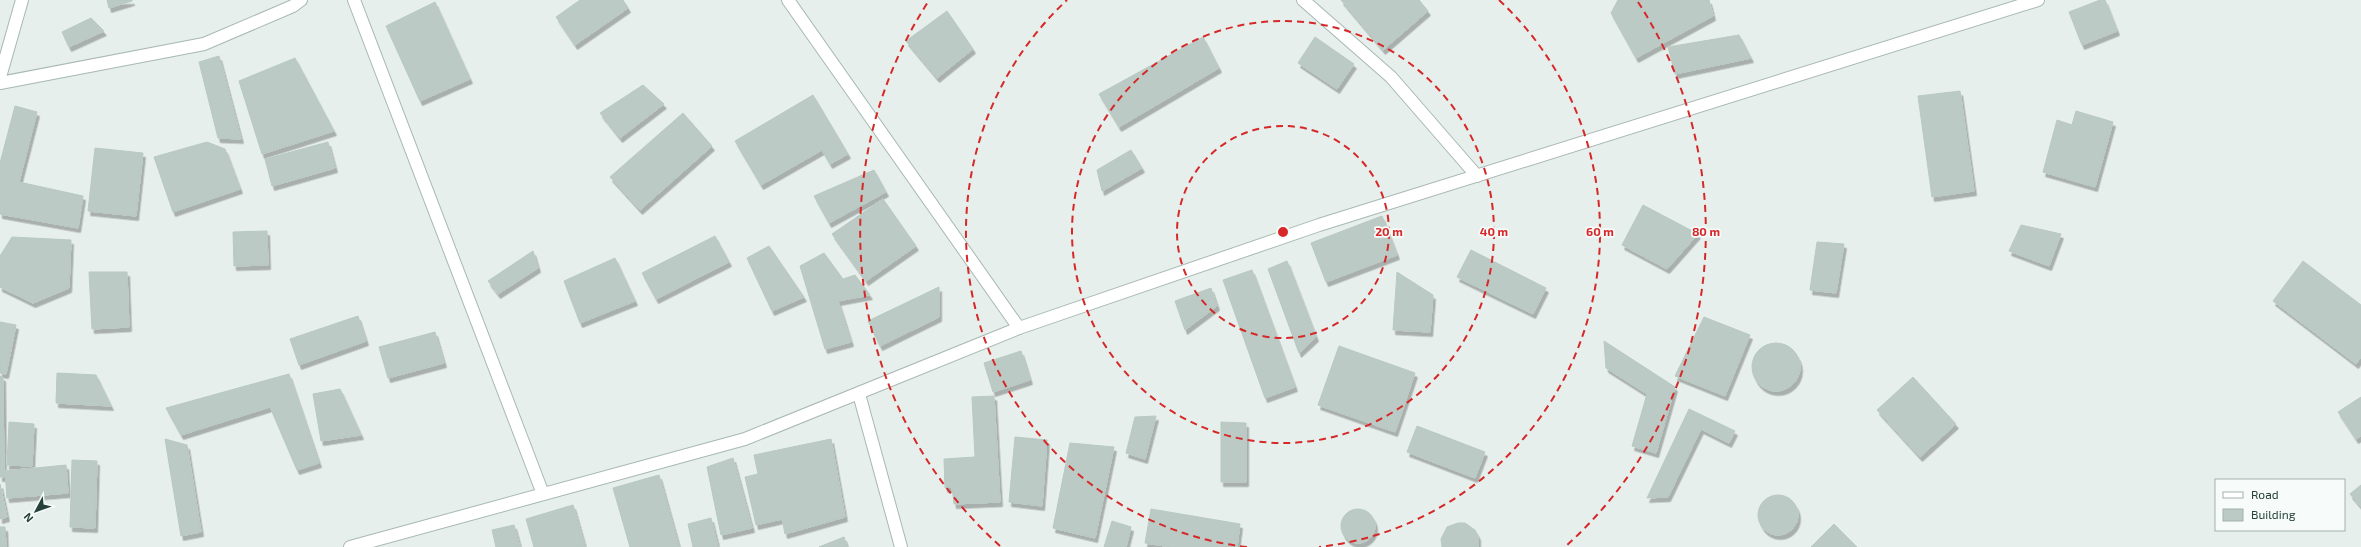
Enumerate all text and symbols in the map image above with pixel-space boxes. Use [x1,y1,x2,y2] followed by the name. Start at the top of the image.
[1375,224,1403,238] text: 20 m
[1480,224,1508,238] text: 40 m
[1586,224,1614,238] text: 60 m
[1692,224,1720,238] text: 80 m
[1276,225,1290,239] centre of rings
[2215,479,2345,531] legend
[2251,487,2279,501] text: Road
[16,491,56,531] north arrow
[2251,507,2296,521] text: Building
[21,511,36,525] text: N

